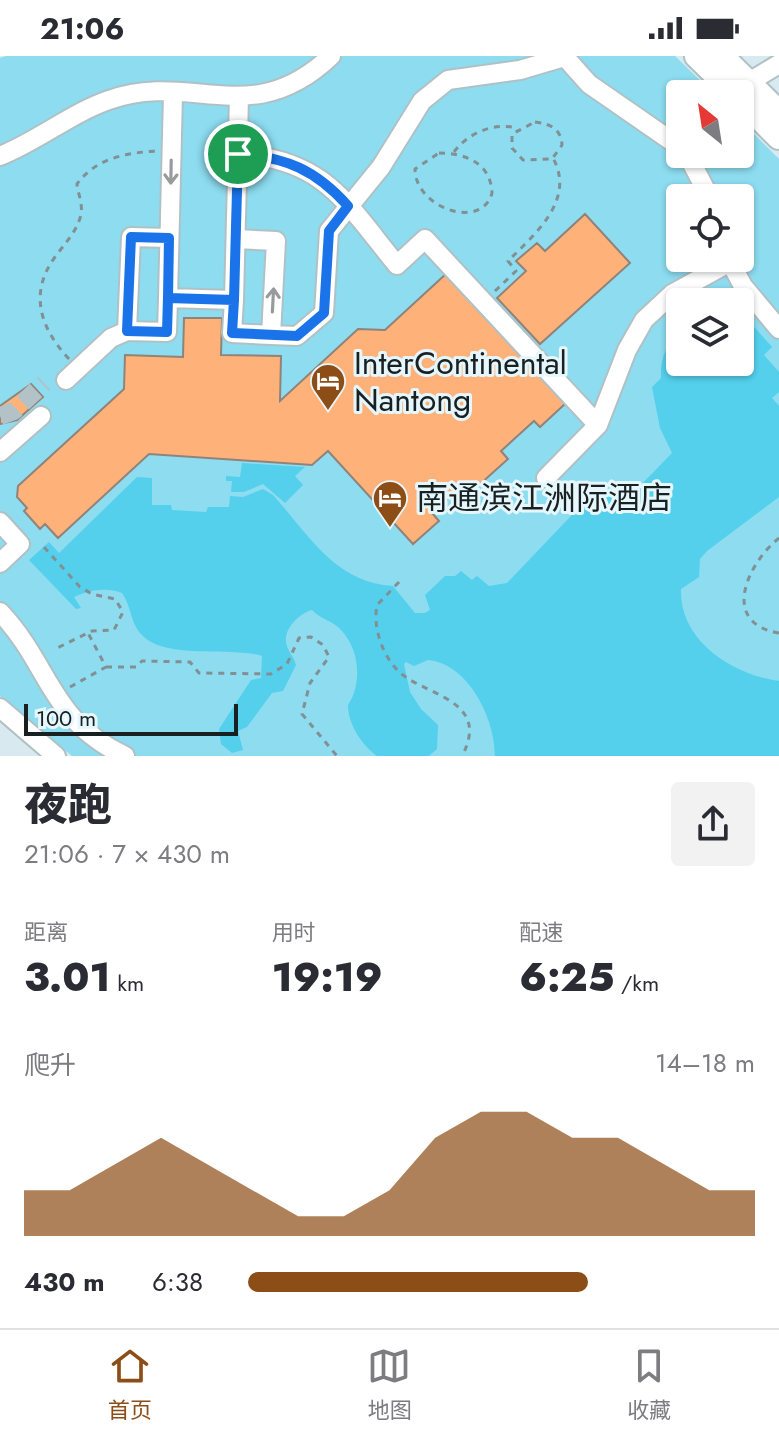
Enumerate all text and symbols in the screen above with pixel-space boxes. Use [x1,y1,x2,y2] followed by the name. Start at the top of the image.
[40,7,125,50] text: 21:06
[666,80,754,168] north arrow
[666,80,754,376] map controls
[204,120,272,188] pin
[216,132,260,176] icon: arrive
[163,158,179,185] one-way arrow
[666,184,754,272] button: locate
[265,287,280,314] one-way arrow
[666,288,754,376] button: layers
[354,340,567,423] place label: InterContinental Nantong
[309,362,347,412] hotel icon: InterContinental Nantong
[416,475,672,521] place label: 南通滨江洲际酒店
[371,479,409,529] hotel icon: 南通滨江洲际酒店
[24,700,238,736] scale bar
[36,702,96,734] text: 100 m
[24,773,112,837] text: 夜跑
[671,782,755,866] button: share
[24,835,230,873] text: 21:06 · 7 × 430 m
[24,916,68,948] text: 距离
[272,916,316,948] text: 用时
[519,916,563,948] text: 配速
[24,948,111,1006] text: 3.01
[272,948,383,1006] text: 19:19
[519,948,614,1006] text: 6:25
[111,967,144,999] text: km
[614,967,659,999] text: /km
[655,1044,755,1082] text: 14–18 m
[24,1046,76,1084] text: 爬升
[24,1263,105,1301] text: 430 m
[152,1263,203,1301] text: 6:38
[108,1344,152,1426] tab: 首页
[367,1344,411,1426] tab: 地图
[627,1344,671,1426] tab: 收藏

